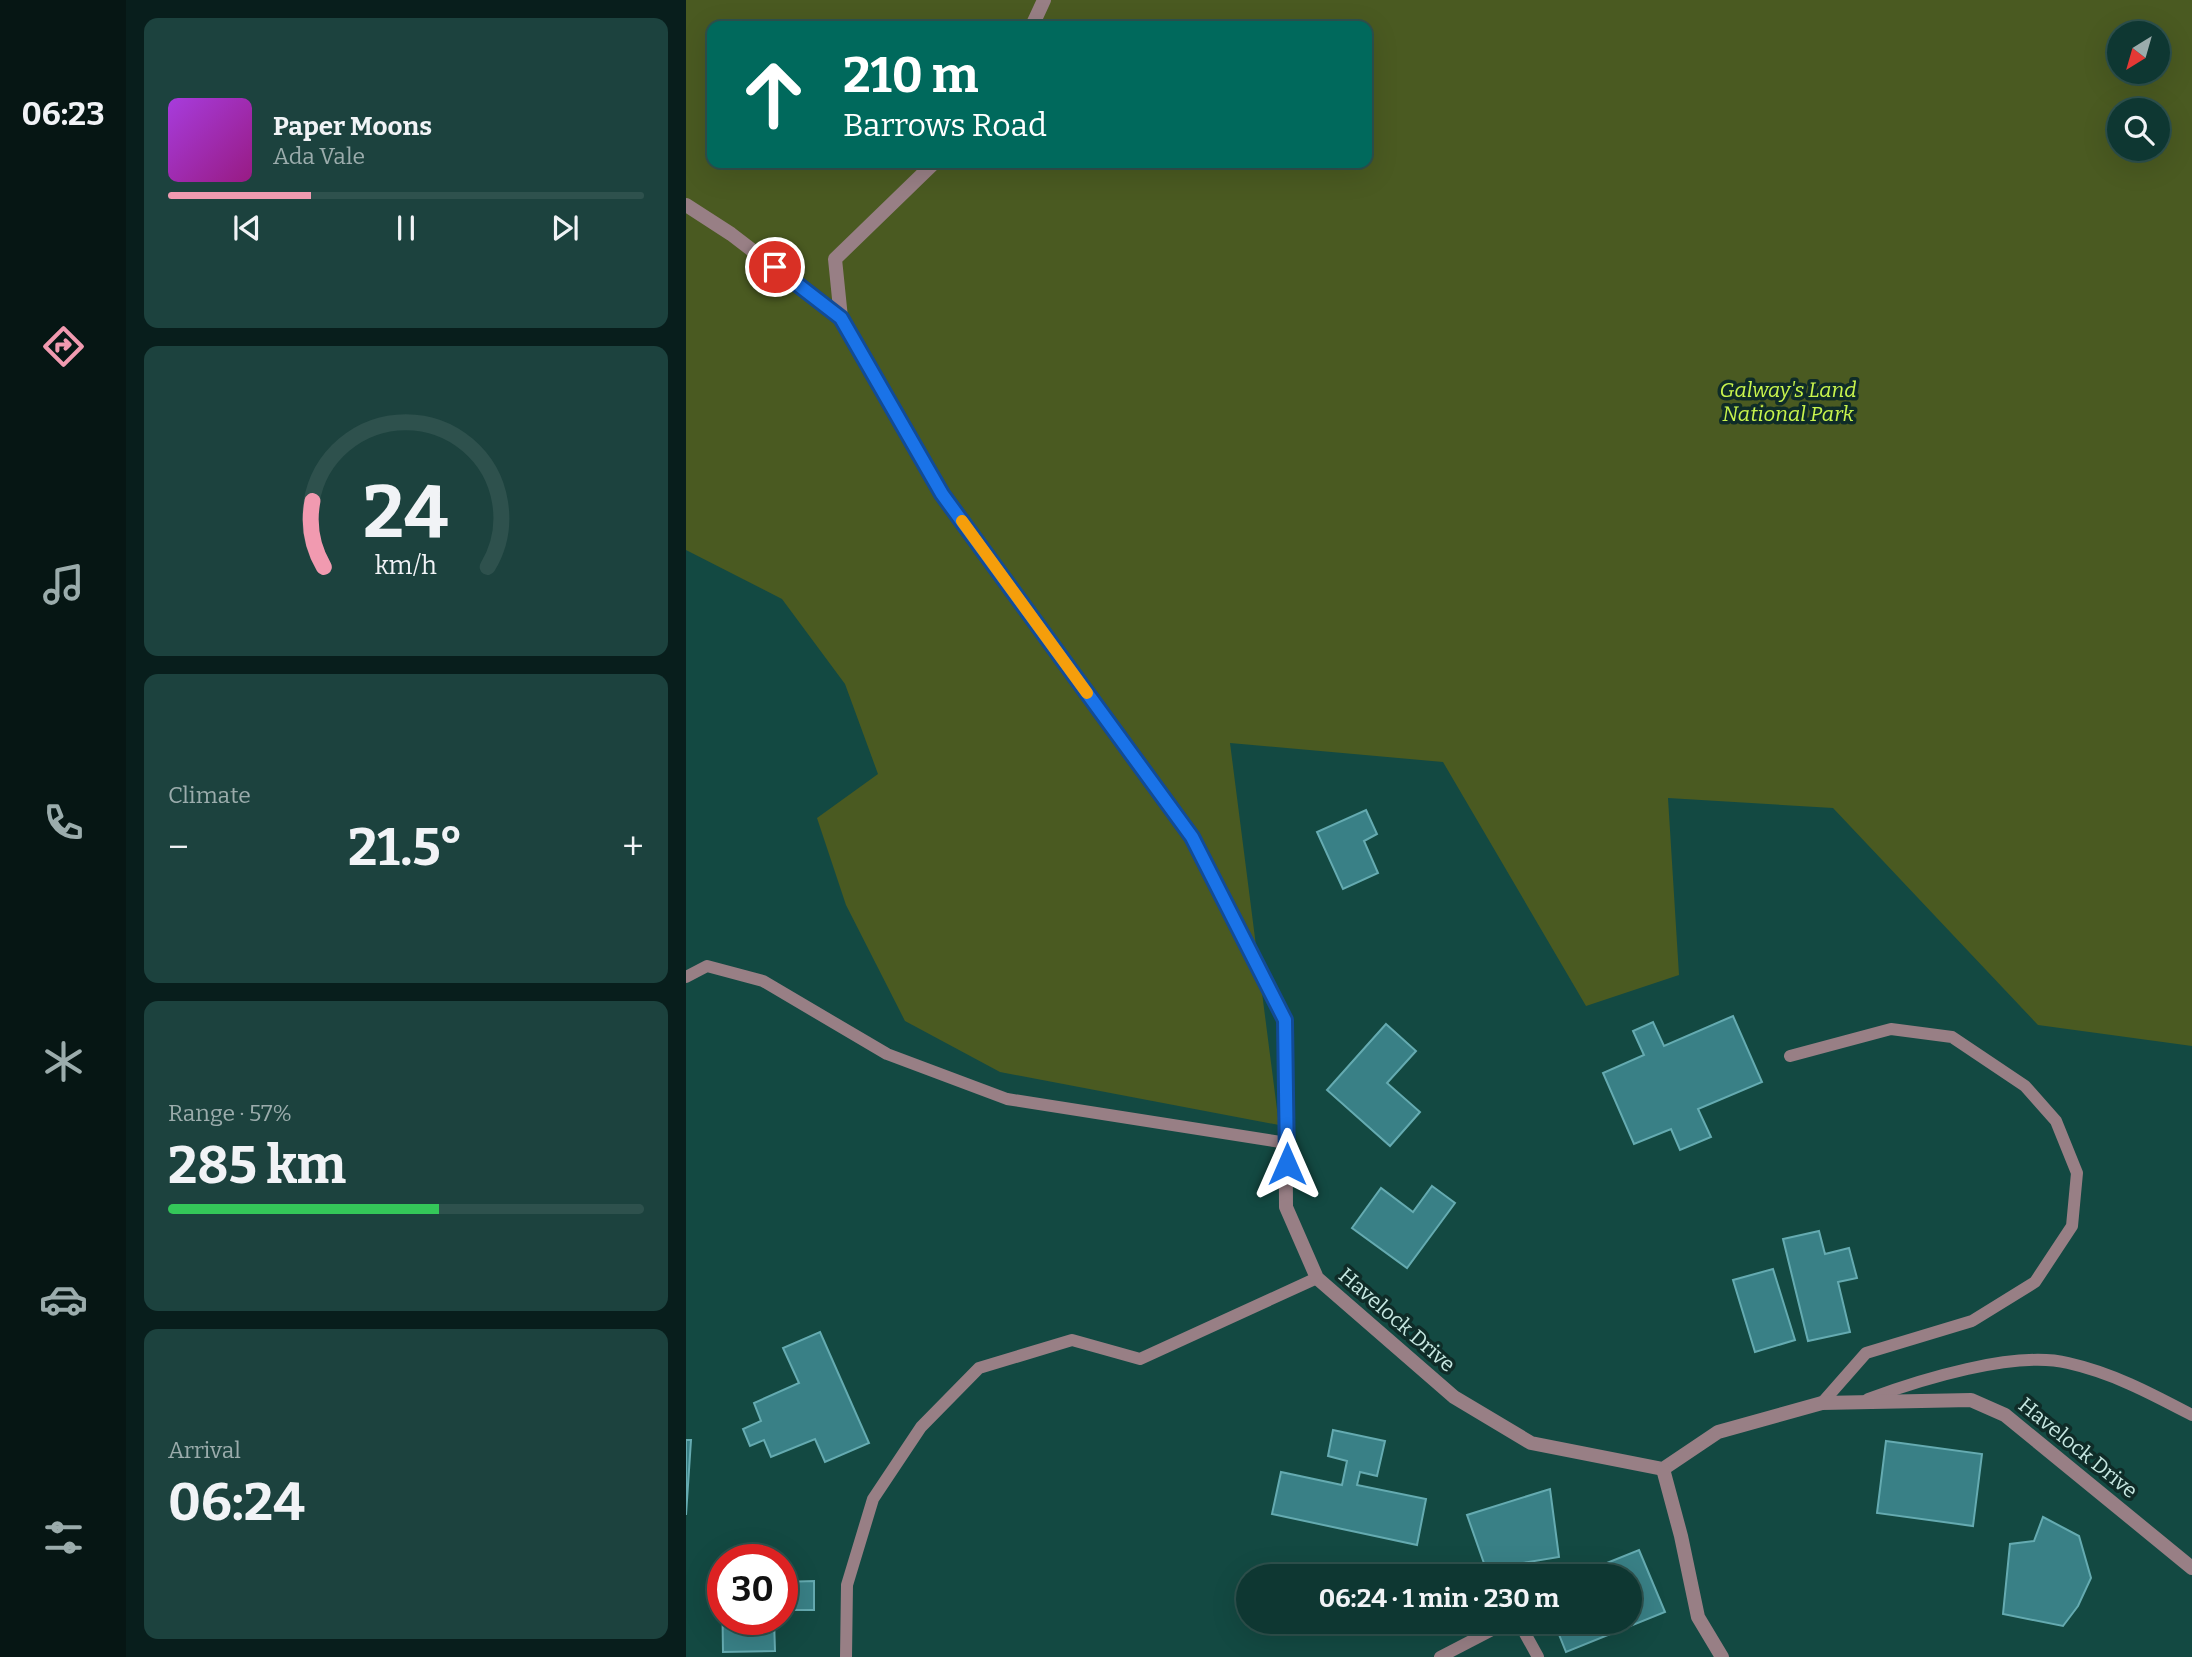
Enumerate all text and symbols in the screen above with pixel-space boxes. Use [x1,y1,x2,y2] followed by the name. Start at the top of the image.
[2107,21,2170,84] north arrow
[2107,21,2170,161] map controls
[843,46,978,105] text: 210 m
[728,49,819,140] icon: ahead
[21,95,105,133] text: 06:23
[2107,98,2170,161] button: search
[843,106,1047,144] text: Barrows Road
[273,111,432,142] text: Paper Moons
[273,142,365,170] text: Ada Vale
[228,209,266,247] icon: previous
[387,209,425,247] icon: pause
[546,209,584,247] icon: next
[745,237,805,297] pin
[756,248,794,286] icon: arrive
[39,322,88,371] icon: directions
[1720,377,1856,427] park label: Galway's Land National Park
[363,469,449,556] text: 24
[375,550,437,580] text: km/h
[39,560,88,609] icon: music
[168,781,251,809] text: Climate
[39,798,88,847] icon: phone
[348,816,463,879] text: 21.5°
[168,824,189,870] text: −
[622,824,644,870] text: +
[39,1037,88,1086] icon: climate
[168,1099,292,1127] text: Range · 57%
[1250,1127,1324,1201] position arrow
[168,1134,346,1197] text: 285 km
[1333,1262,1461,1378] street label: Havelock Drive
[39,1275,88,1324] icon: car
[2013,1392,2143,1504] street label: Havelock Drive
[168,1436,241,1464] text: Arrival
[168,1471,305,1534] text: 06:24
[39,1513,88,1562] icon: filters
[707,1544,798,1635] speed limit sign: 30
[1319,1583,1559,1614] text: 06:24 · 1 min · 230 m

